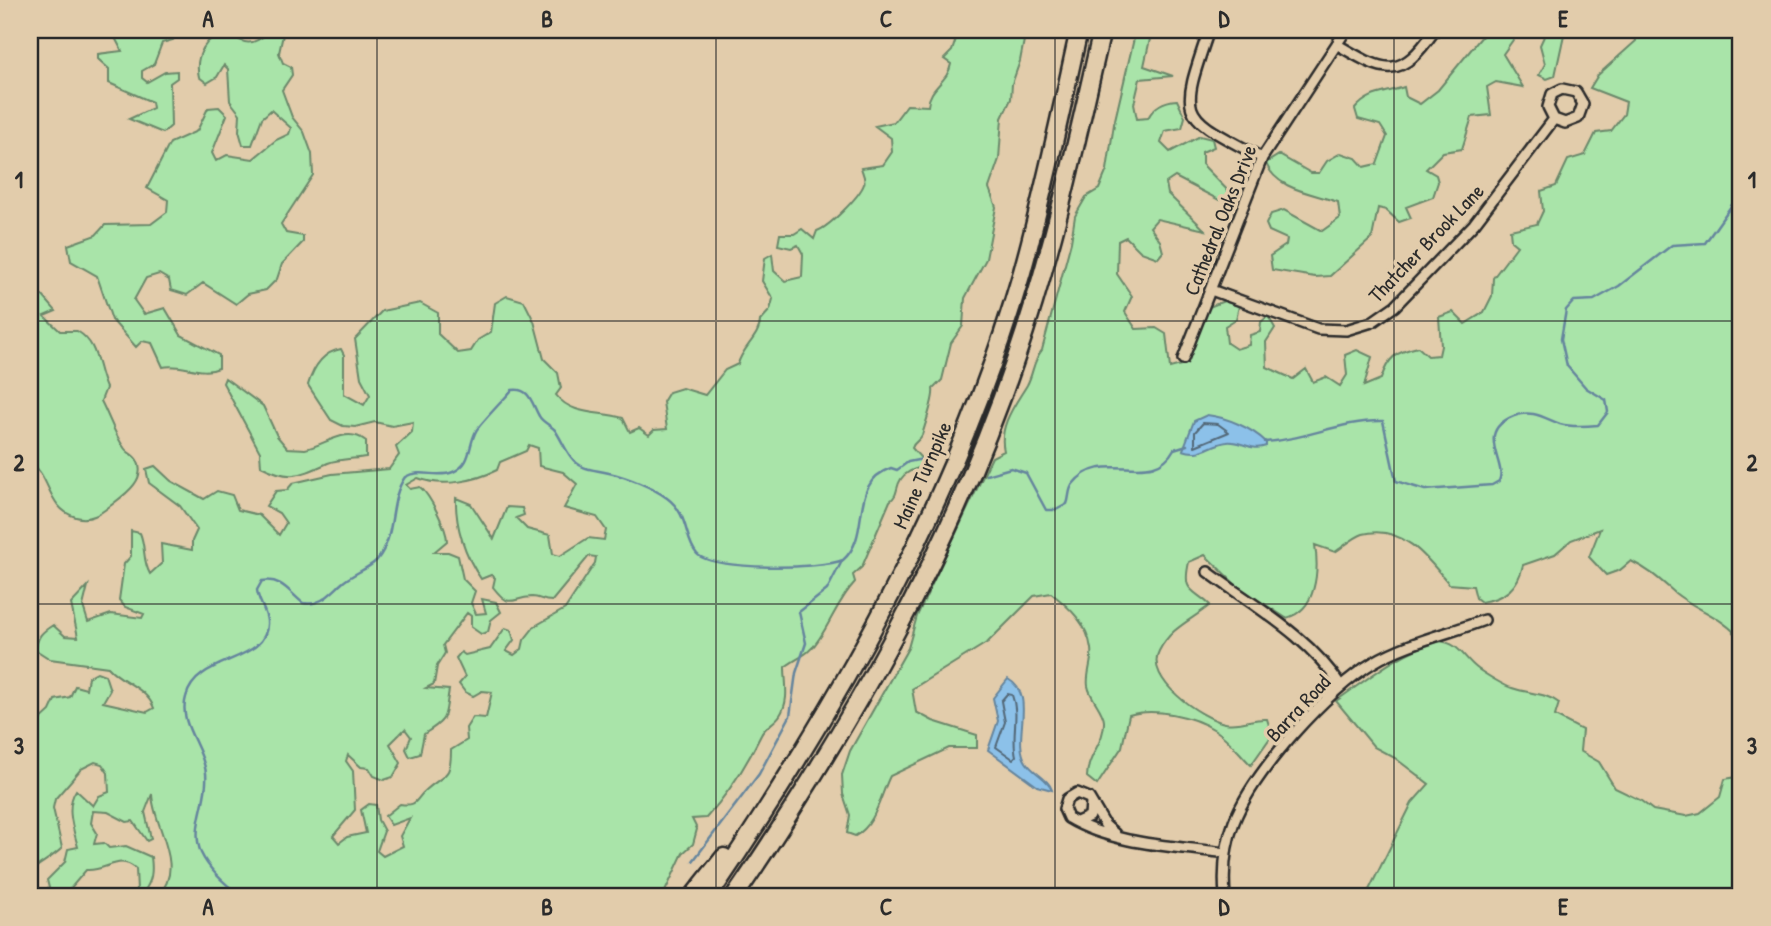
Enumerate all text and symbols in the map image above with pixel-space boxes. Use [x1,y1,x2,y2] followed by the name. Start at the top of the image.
[202,3,214,34] text: A
[541,3,553,34] text: B
[880,3,892,34] text: C
[1219,3,1231,34] text: D
[1558,3,1569,34] text: E
[1177,140,1263,300] street label: Cathedral Oaks Drive
[15,164,23,195] text: 1
[1748,164,1756,195] text: 1
[1362,177,1490,309] street label: Thatcher Brook Lane
[885,417,959,533] street label: Maine Turnpike
[14,447,25,478] text: 2
[1747,447,1758,478] text: 2
[1259,668,1337,748] street label: Barra Road
[14,730,24,761] text: 3
[1747,730,1757,761] text: 3
[202,891,214,922] text: A
[541,891,553,922] text: B
[880,891,892,922] text: C
[1219,891,1231,922] text: D
[1558,891,1569,922] text: E

